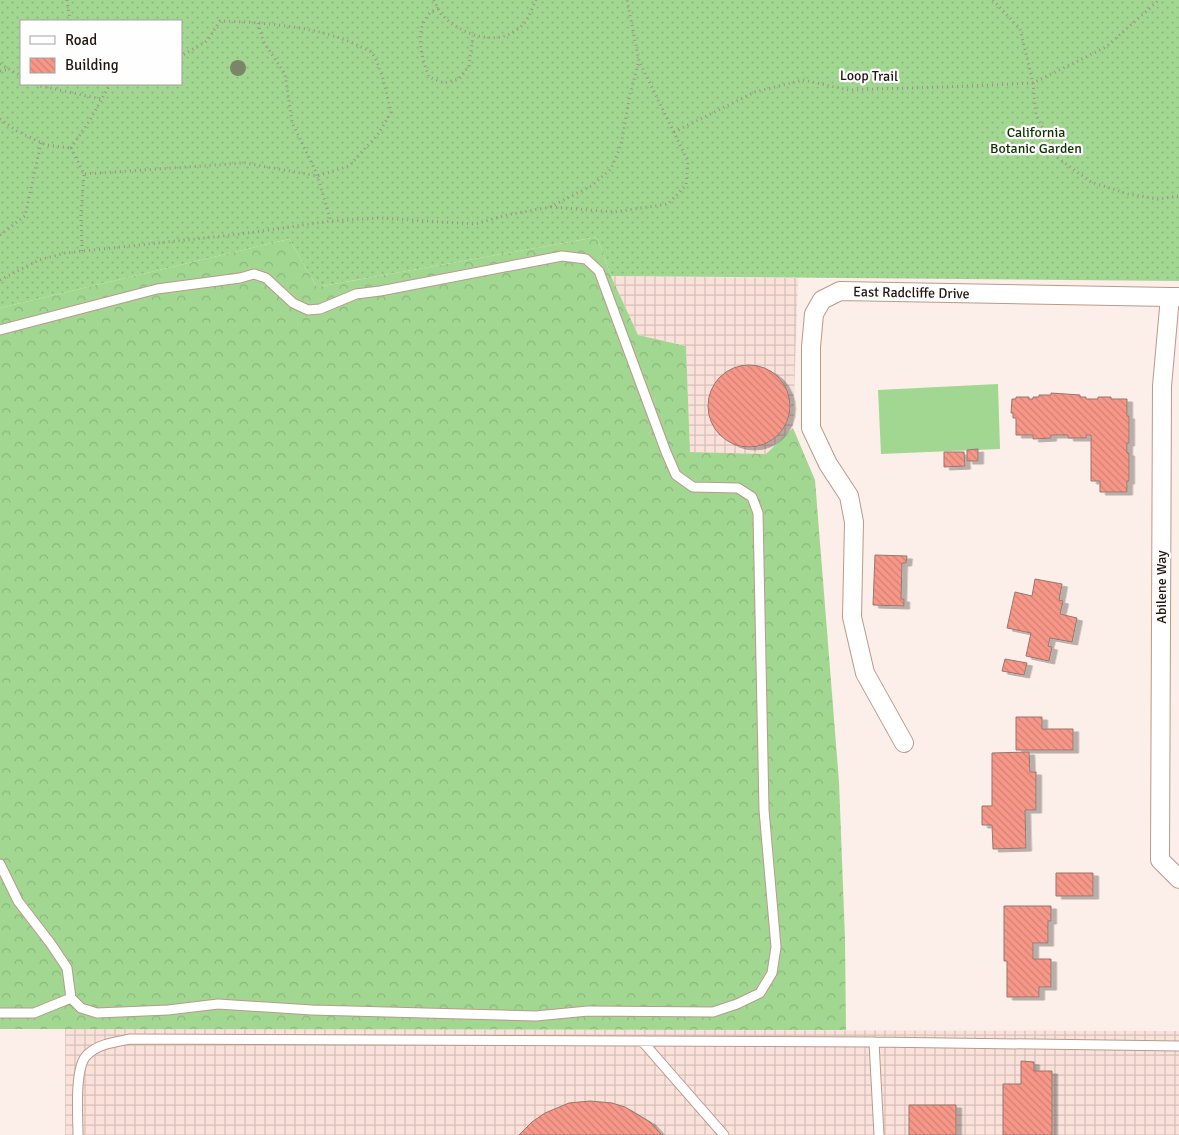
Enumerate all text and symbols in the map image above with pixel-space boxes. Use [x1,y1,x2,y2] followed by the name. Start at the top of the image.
[20,20,182,85] legend
[65,31,97,49] text: Road
[65,56,119,74] text: Building
[840,67,898,85] street label: Loop Trail
[990,124,1082,157] park label: California Botanic Garden
[853,283,970,302] street label: East Radcliffe Drive
[1153,550,1170,624] street label: Abilene Way

